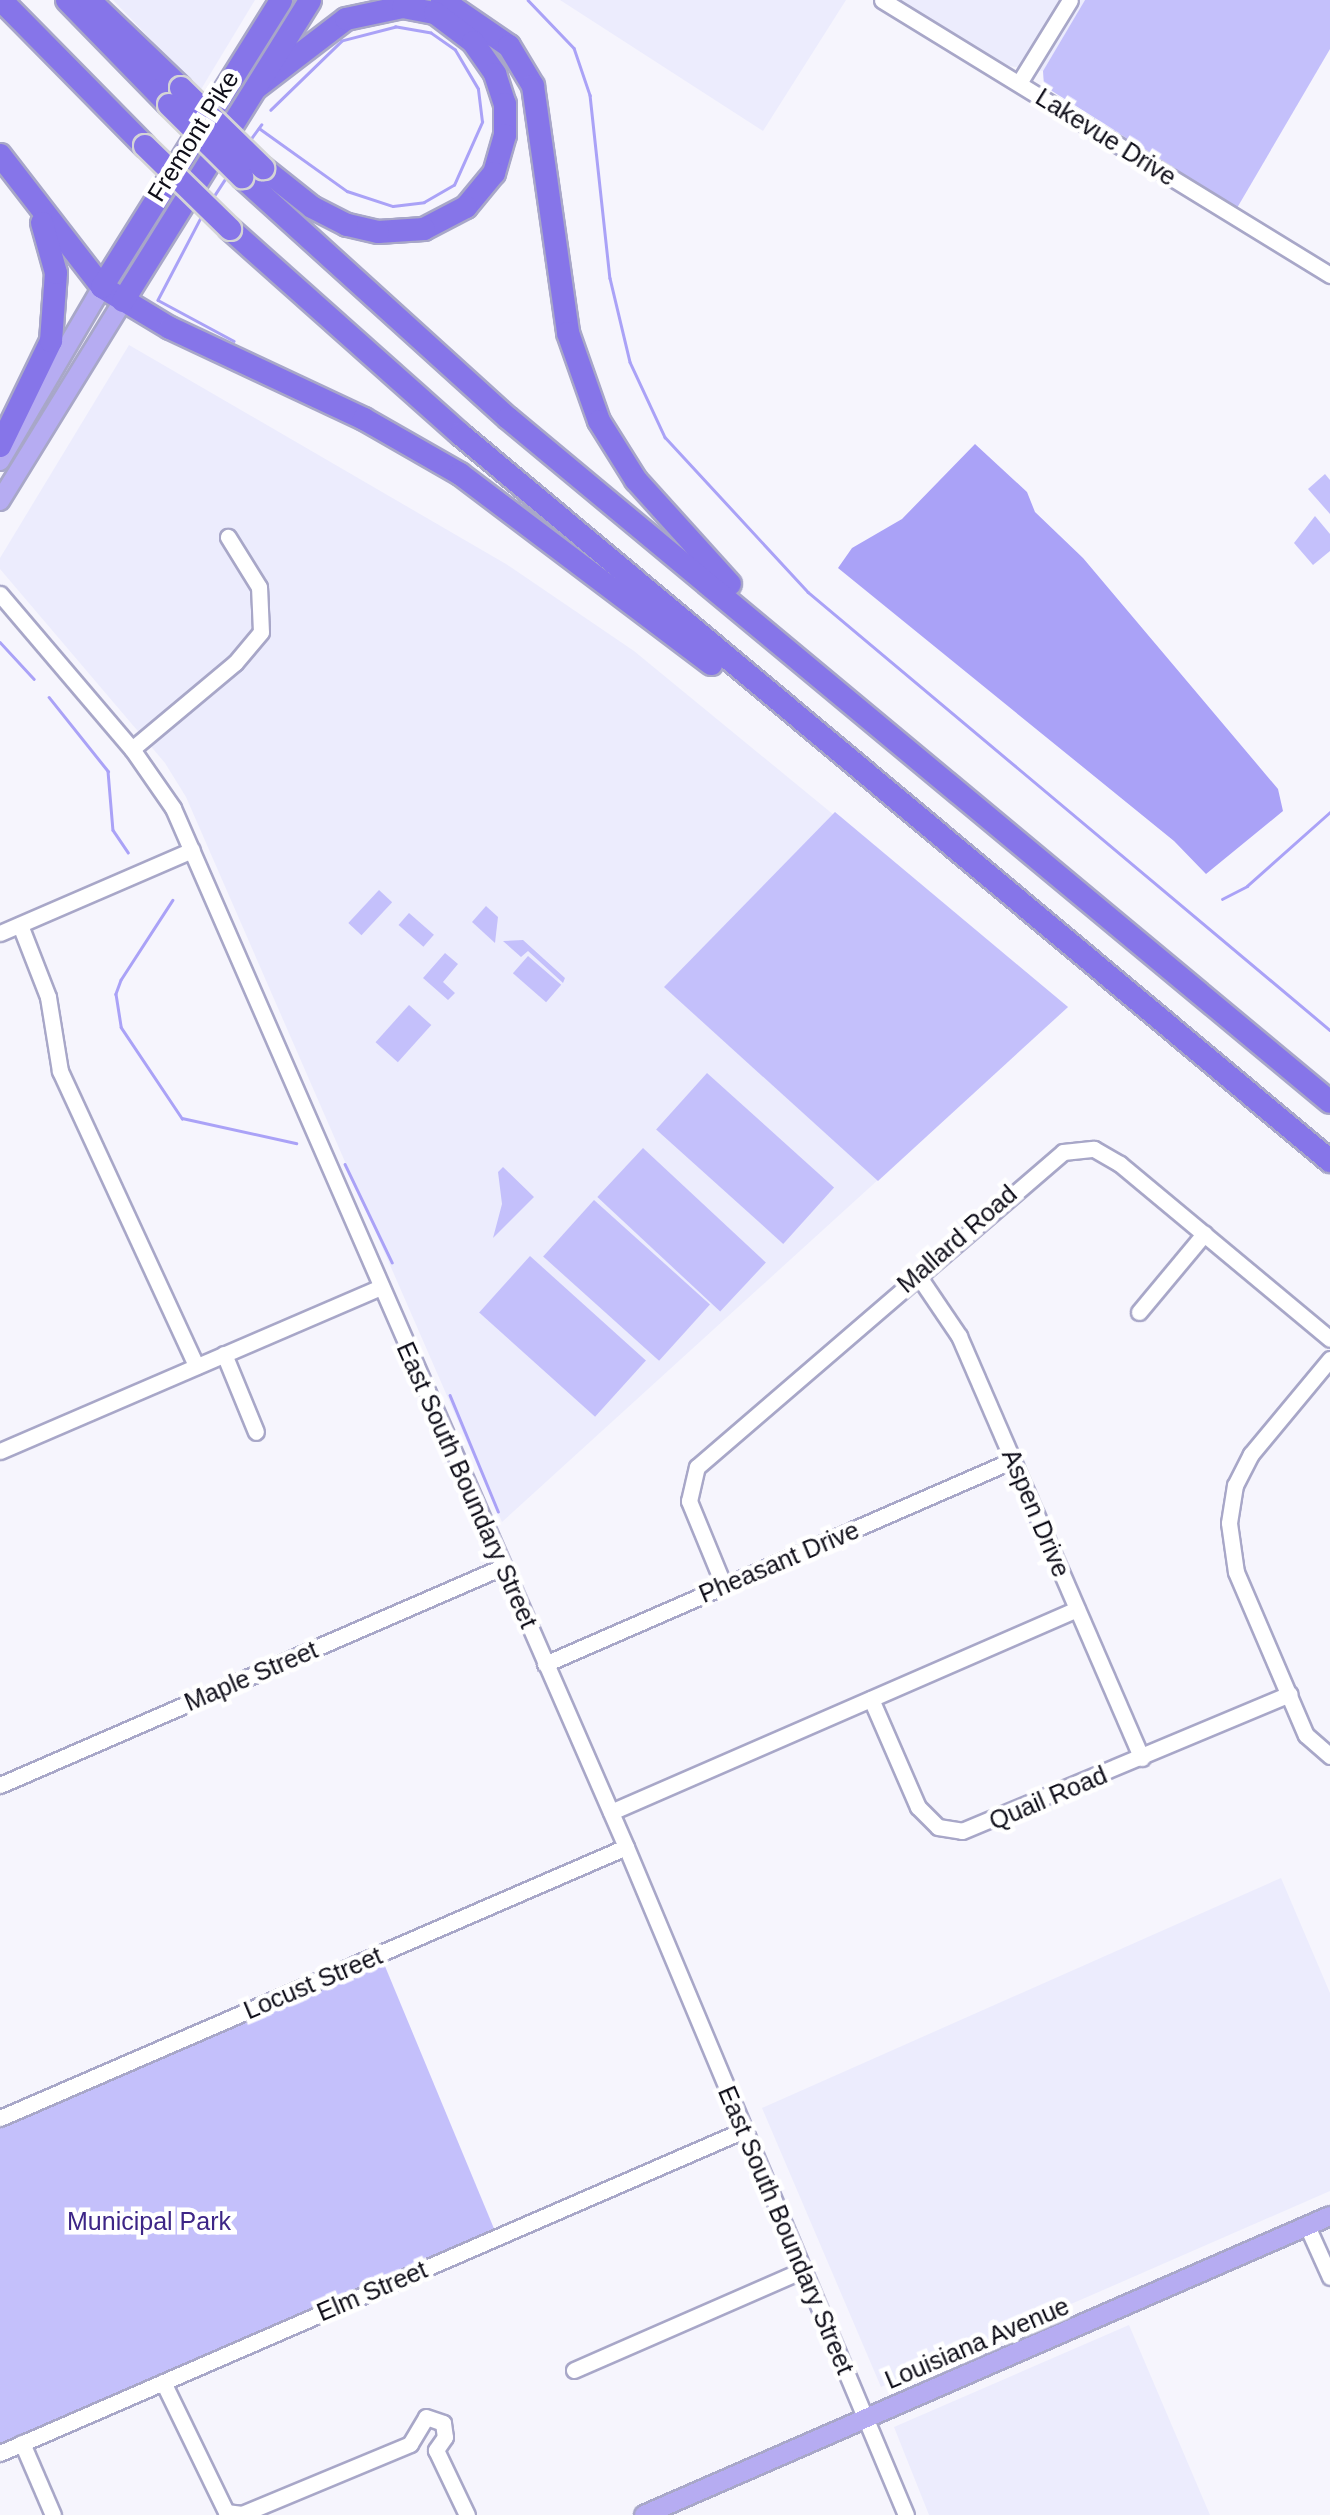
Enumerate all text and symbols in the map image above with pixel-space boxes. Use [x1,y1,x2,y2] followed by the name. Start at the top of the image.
[141,65,245,207] street label: Fremont Pike
[1030,82,1182,192] street label: Lakevue Drive
[891,1179,1023,1299] street label: Mallard Road
[390,1337,544,1633] street label: East South Boundary Street
[996,1444,1076,1582] street label: Aspen Drive
[694,1515,864,1609] street label: Pheasant Drive
[180,1635,322,1717] street label: Maple Street
[985,1760,1111,1836] street label: Quail Road
[239,1940,387,2026] street label: Locust Street
[712,2082,860,2378] street label: East South Boundary Street
[67,2206,231,2236] park label: Municipal Park
[312,2254,432,2328] street label: Elm Street
[880,2290,1074,2396] street label: Louisiana Avenue

